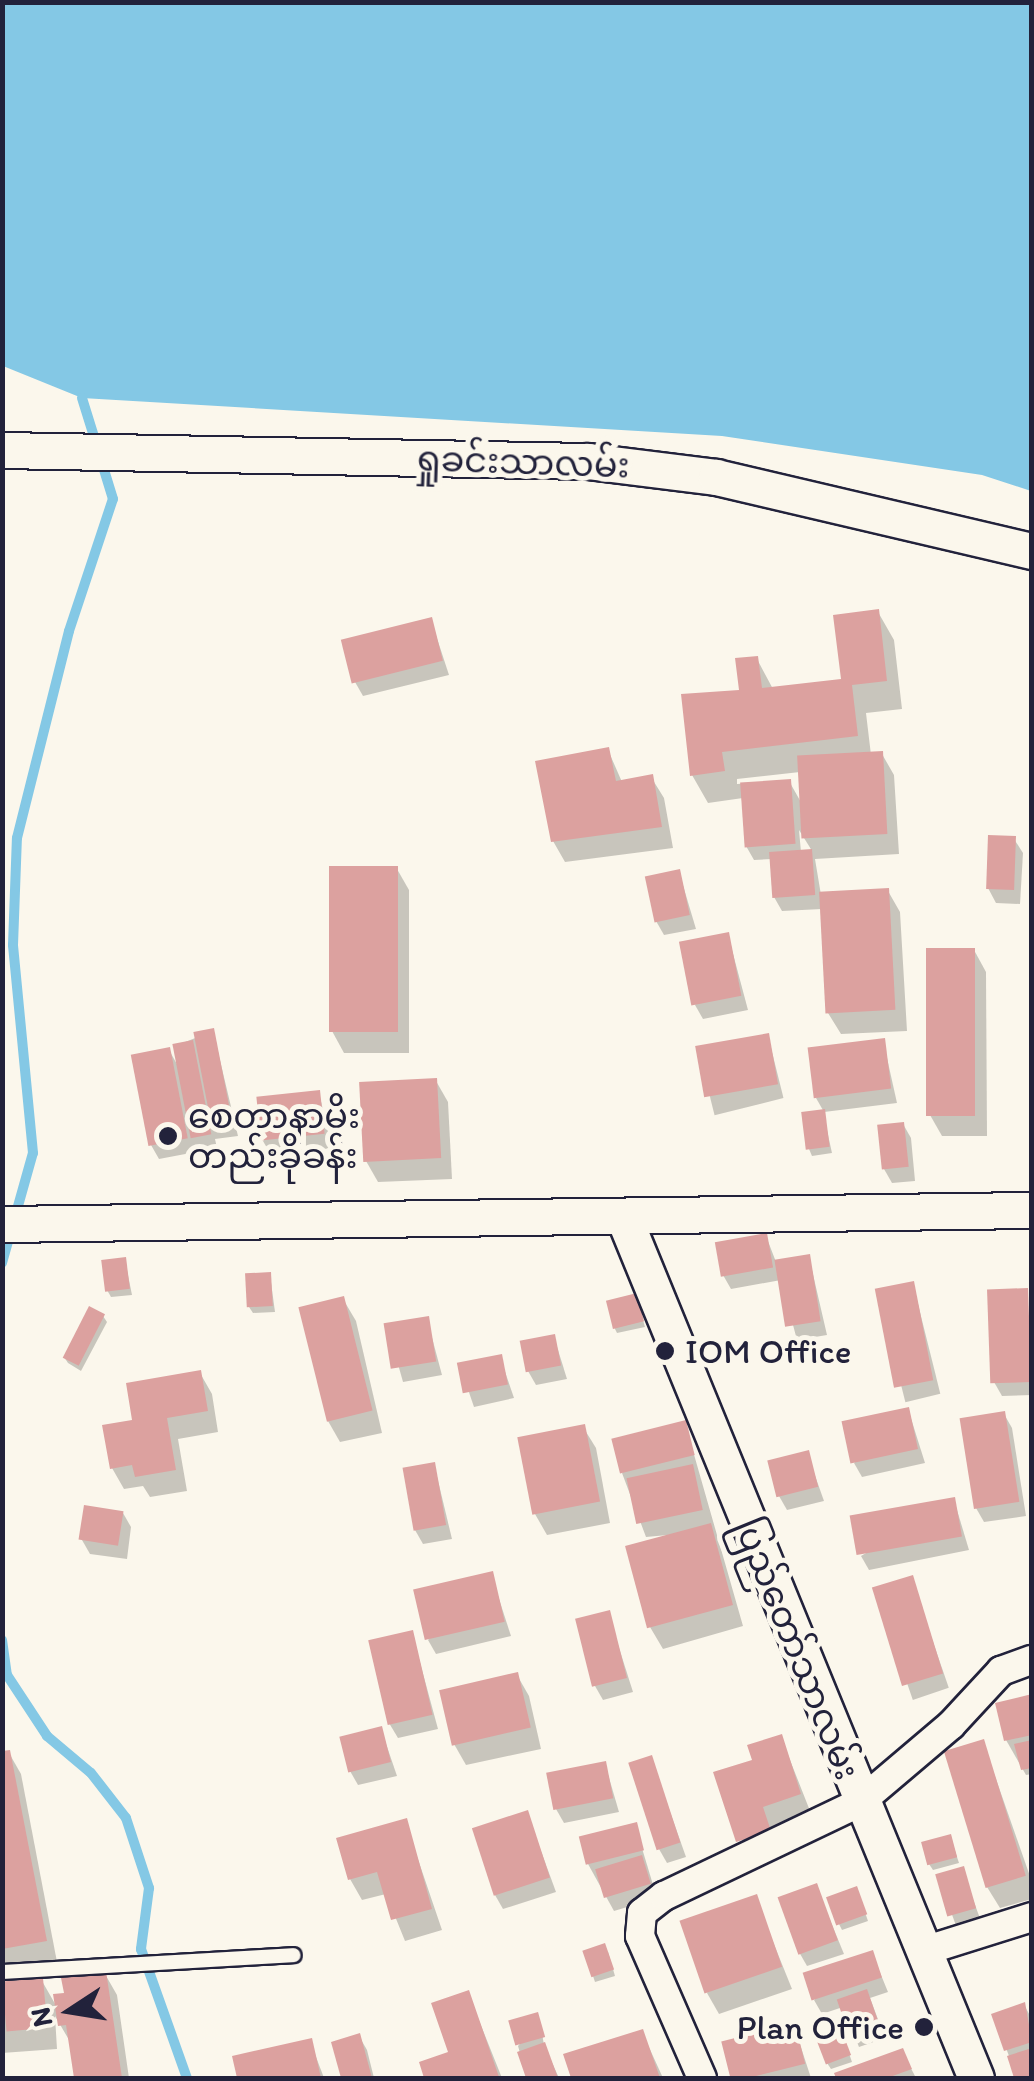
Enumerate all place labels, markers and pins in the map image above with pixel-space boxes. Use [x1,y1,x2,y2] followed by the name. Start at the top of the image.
[188,1095,360,1177] place label: စေတာနာမိုး တည်းခိုခန်း
[157,1125,179,1147] marker: စေတာနာမိုး တည်းခိုခန်း
[685,1330,852,1372] place label: IOM Office
[654,1340,676,1362] marker: IOM Office
[736,2006,904,2048] place label: Plan Office
[913,2016,935,2038] marker: Plan Office

